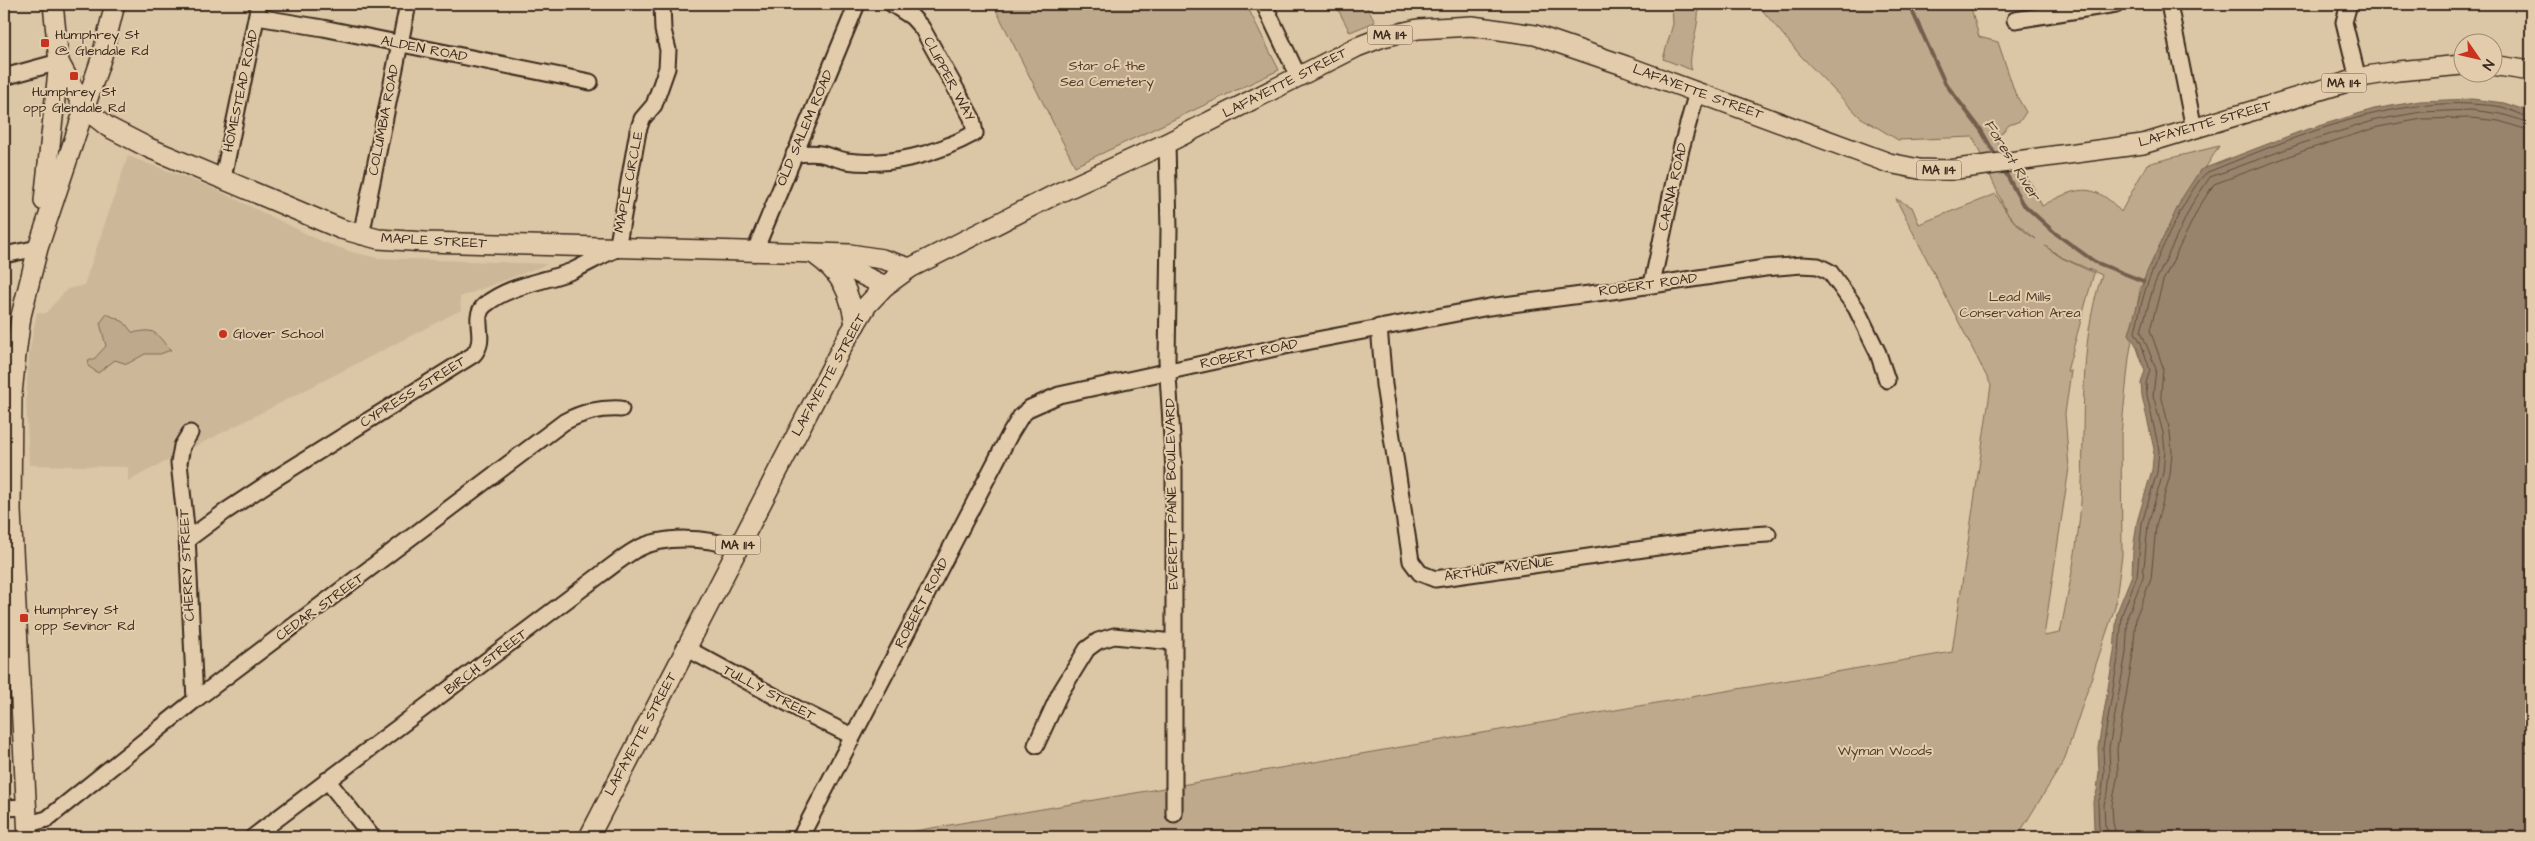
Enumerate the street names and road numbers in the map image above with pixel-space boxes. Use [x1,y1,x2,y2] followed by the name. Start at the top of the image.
[1368,26,1412,44] road number: MA 114
[218,28,264,154] street label: HOMESTEAD ROAD
[379,31,469,67] street label: ALDEN ROAD
[918,33,980,125] street label: CLIPPER WAY
[1219,43,1351,123] street label: LAFAYETTE STREET
[1630,59,1766,125] street label: LAFAYETTE STREET
[363,63,405,177] street label: COLUMBIA ROAD
[772,67,838,189] street label: OLD SALEM ROAD
[2322,74,2366,92] road number: MA 114
[2136,95,2274,153] street label: LAFAYETTE STREET
[609,129,649,234] street label: MAPLE CIRCLE
[1653,141,1693,233] street label: CARNA ROAD
[1916,160,1962,180] road number: MA 114
[381,228,488,254] street label: MAPLE STREET
[1597,268,1699,302] street label: ROBERT ROAD
[787,310,871,440] street label: LAFAYETTE STREET
[1198,334,1300,374] street label: ROBERT ROAD
[356,351,470,433] street label: CYPRESS STREET
[1160,398,1184,590] street label: EVERETT PAINE BOULEVARD
[174,508,200,622] street label: CHERRY STREET
[716,536,760,554] road number: MA 114
[1443,551,1556,587] street label: ARTHUR AVENUE
[890,554,954,652] street label: ROBERT ROAD
[272,568,369,646] street label: CEDAR STREET
[440,624,532,700] street label: BIRCH STREET
[719,660,819,726] street label: TULLY STREET
[600,668,682,799] street label: LAFAYETTE STREET

